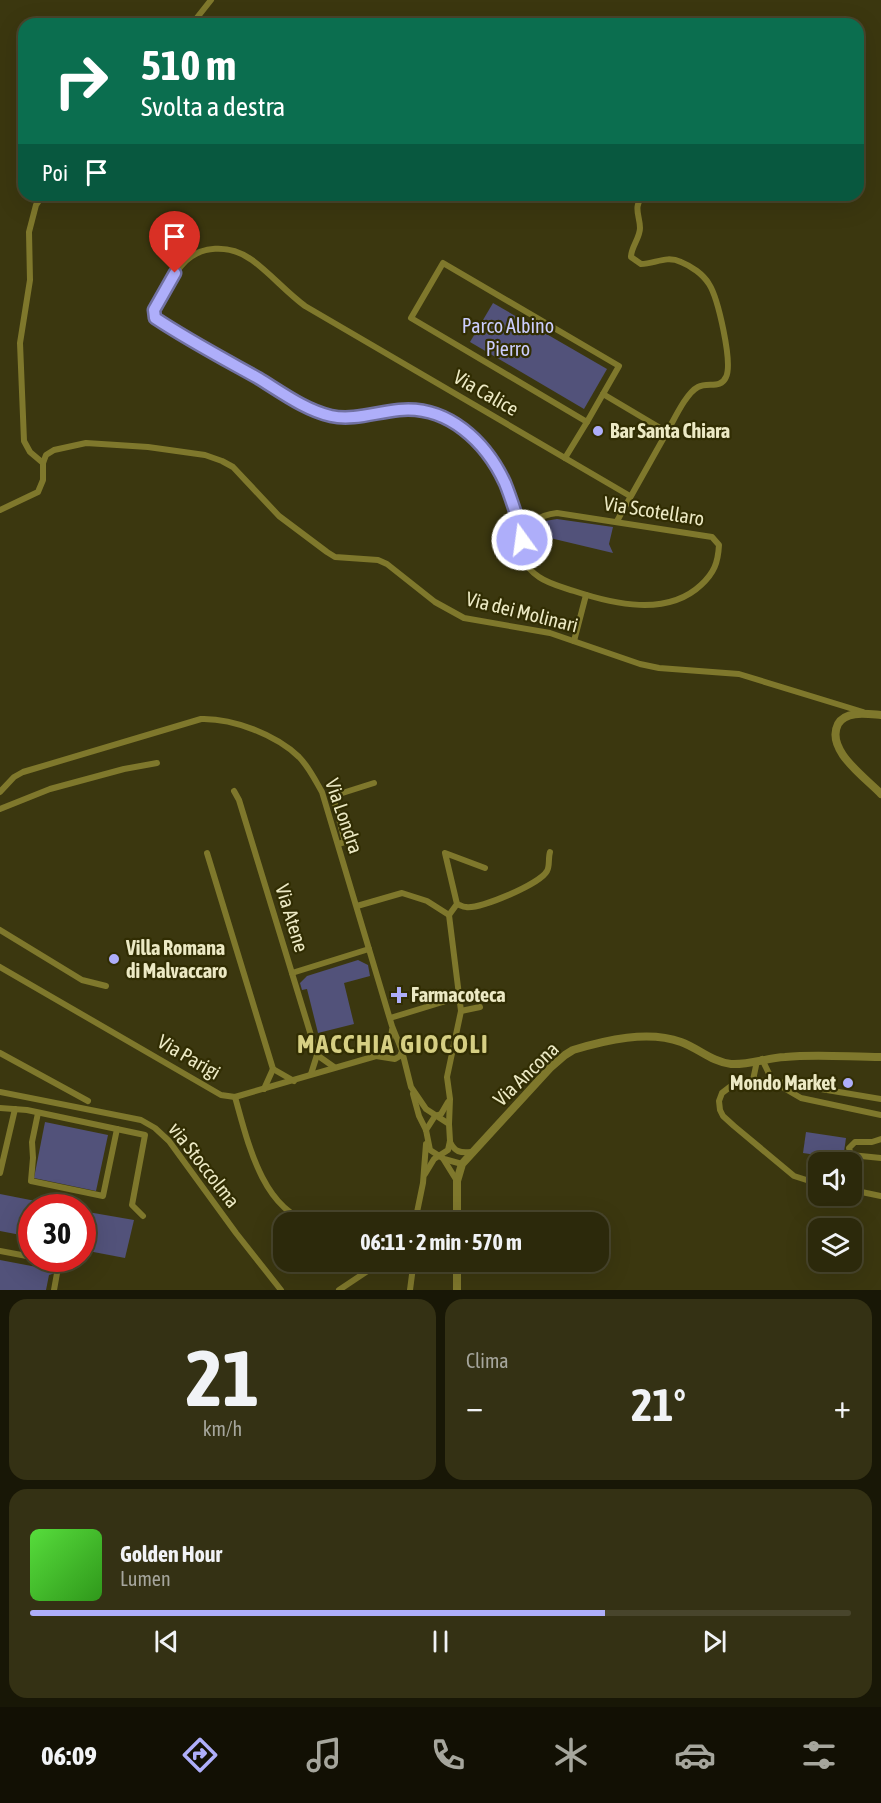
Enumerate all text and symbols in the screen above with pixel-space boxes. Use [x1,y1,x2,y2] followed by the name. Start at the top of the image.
[141,41,236,89] text: 510 m
[42,42,120,120] icon: right
[141,91,285,122] text: Svolta a destra
[80,156,113,189] icon: arrive
[42,160,68,186] text: Poi
[149,211,200,273] pin
[158,220,191,253] icon: arrive
[462,314,554,360] park label: Parco Albino Pierro
[450,365,523,420] street label: Via Calice
[610,419,730,442] place label: Bar Santa Chiara
[591,424,605,438] marker: Bar Santa Chiara
[602,491,706,530] street label: Via Scotellaro
[490,508,554,572] position arrow
[464,587,580,637] street label: Via dei Molinari
[321,775,368,856] street label: Via Londra
[271,881,314,955] street label: Via Atene
[125,936,227,982] place label: Villa Romana di Malvaccaro
[107,952,121,966] marker: Villa Romana di Malvaccaro
[411,983,506,1006] place label: Farmacoteca
[392,988,406,1002] marker: Farmacoteca
[154,1029,225,1084] street label: Via Parigi
[297,1029,489,1059] district label: MACCHIA GIOCOLI
[488,1037,563,1110] street label: Via Ancona
[730,1071,836,1094] place label: Mondo Market
[841,1076,855,1090] marker: Mondo Market
[164,1118,245,1212] street label: via Stoccolma
[808,1152,862,1272] map controls
[808,1152,862,1206] button: sound
[18,1194,96,1272] speed limit sign: 30
[808,1218,862,1272] button: layers
[360,1229,522,1255] text: 06:11 · 2 min · 570 m
[186,1333,259,1423] text: 21
[466,1349,509,1372] text: Clima
[631,1379,686,1431] text: 21°
[466,1387,483,1425] text: −
[834,1387,851,1425] text: +
[203,1417,242,1440] text: km/h
[120,1541,222,1567] text: Golden Hour
[120,1567,171,1590] text: Lumen
[150,1625,183,1658] icon: previous
[424,1625,457,1658] icon: pause
[698,1625,731,1658] icon: next
[179,1734,221,1776] icon: directions
[303,1734,345,1776] icon: music
[427,1734,469,1776] icon: phone
[550,1734,592,1776] icon: climate
[674,1734,716,1776] icon: car
[798,1734,840,1776] icon: filters
[41,1740,97,1771] text: 06:09

